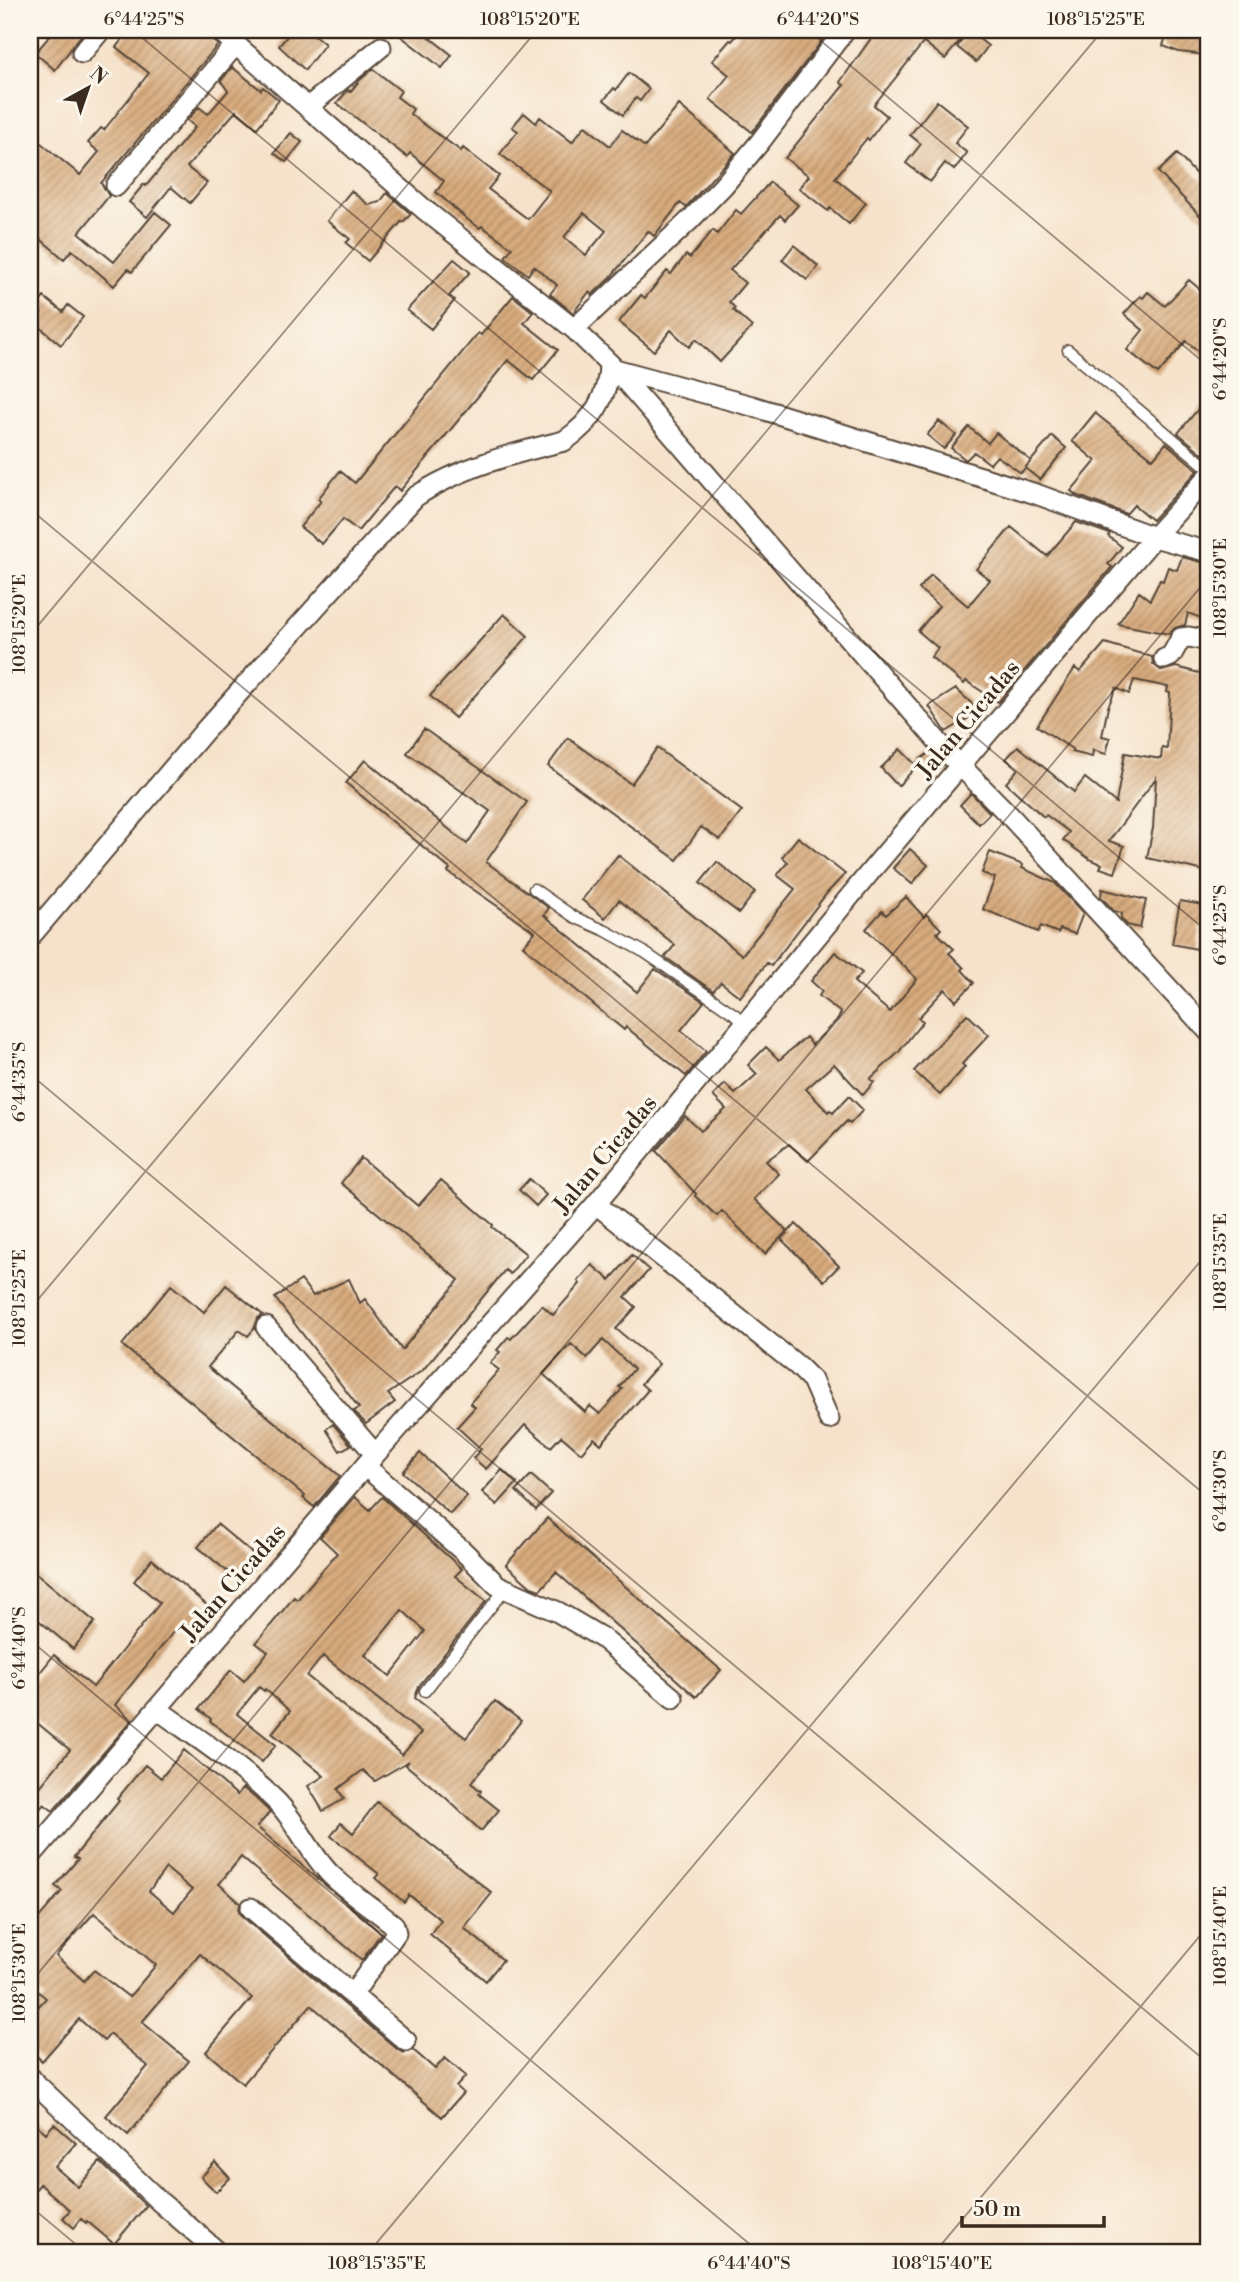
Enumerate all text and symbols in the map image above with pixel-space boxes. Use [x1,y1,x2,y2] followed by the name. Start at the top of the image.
[104,8,184,31] text: 6°44'25"S
[480,8,580,31] text: 108°15'20"E
[777,8,859,31] text: 6°44'20"S
[1047,8,1145,31] text: 108°15'25"E
[52,52,122,122] north arrow
[85,62,112,90] text: N
[1209,318,1232,400] text: 6°44'20"S
[1209,538,1232,638] text: 108°15'30"E
[8,574,31,674] text: 108°15'20"E
[910,654,1027,786] street label: Jalan Cicadas
[1209,885,1232,965] text: 6°44'25"S
[8,1042,31,1122] text: 6°44'35"S
[547,1089,664,1221] street label: Jalan Cicadas
[1209,1213,1232,1311] text: 108°15'35"E
[8,1249,31,1347] text: 108°15'25"E
[1209,1450,1232,1532] text: 6°44'30"S
[174,1518,293,1648] street label: Jalan Cicadas
[8,1606,31,1690] text: 6°44'40"S
[1209,1886,1232,1986] text: 108°15'40"E
[8,1923,31,2023] text: 108°15'30"E
[962,2184,1104,2228] scale bar
[973,2197,1021,2223] text: 50 m
[328,2252,426,2275] text: 108°15'35"E
[707,2252,791,2275] text: 6°44'40"S
[892,2252,992,2275] text: 108°15'40"E

